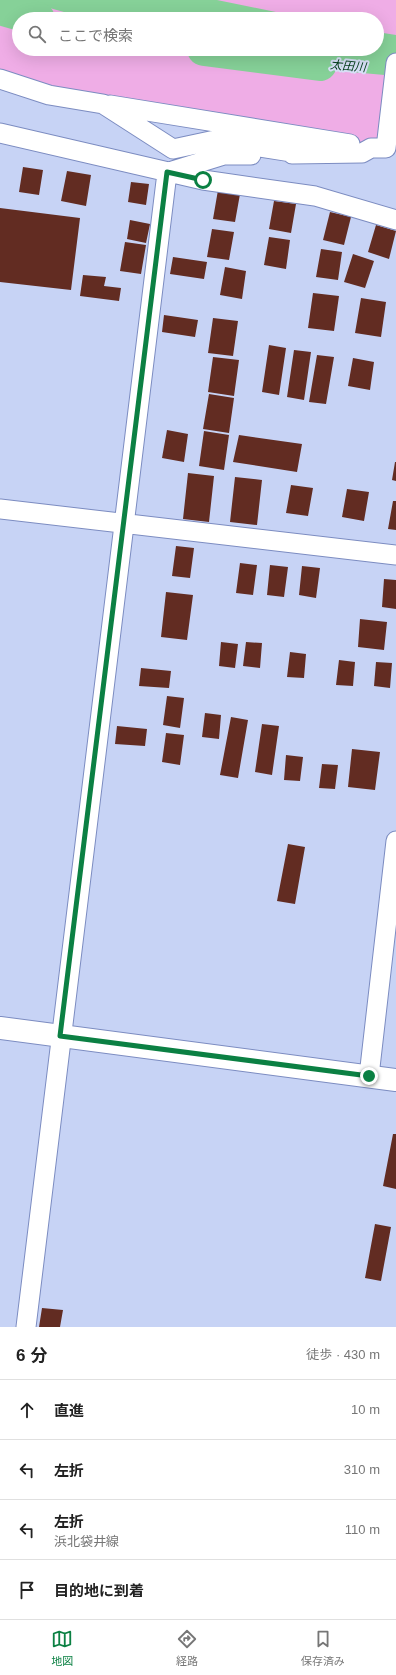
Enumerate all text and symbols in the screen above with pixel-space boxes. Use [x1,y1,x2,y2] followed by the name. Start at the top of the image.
[12,12,384,56] search box
[26,23,48,45] icon: search
[58,27,133,44] text: ここで検索
[329,57,369,75] water label: 太田川
[194,171,212,189] route start
[360,1067,378,1085] route end
[16,1346,47,1365] text: 6 分
[306,1347,380,1362] text: 徒歩 · 430 m
[16,1399,38,1421] icon: ahead
[54,1402,84,1419] text: 直進
[351,1402,380,1417] text: 10 m
[16,1459,38,1481] icon: left
[54,1462,84,1479] text: 左折
[344,1462,380,1477] text: 310 m
[54,1513,84,1530] text: 左折
[16,1519,38,1541] icon: left
[345,1522,380,1537] text: 110 m
[54,1534,119,1549] text: 浜北袋井線
[16,1579,38,1601] icon: arrive
[54,1582,144,1599] text: 目的地に到着
[51,1628,73,1668] tab: 地図
[176,1628,198,1668] tab: 経路
[301,1628,345,1668] tab: 保存済み

